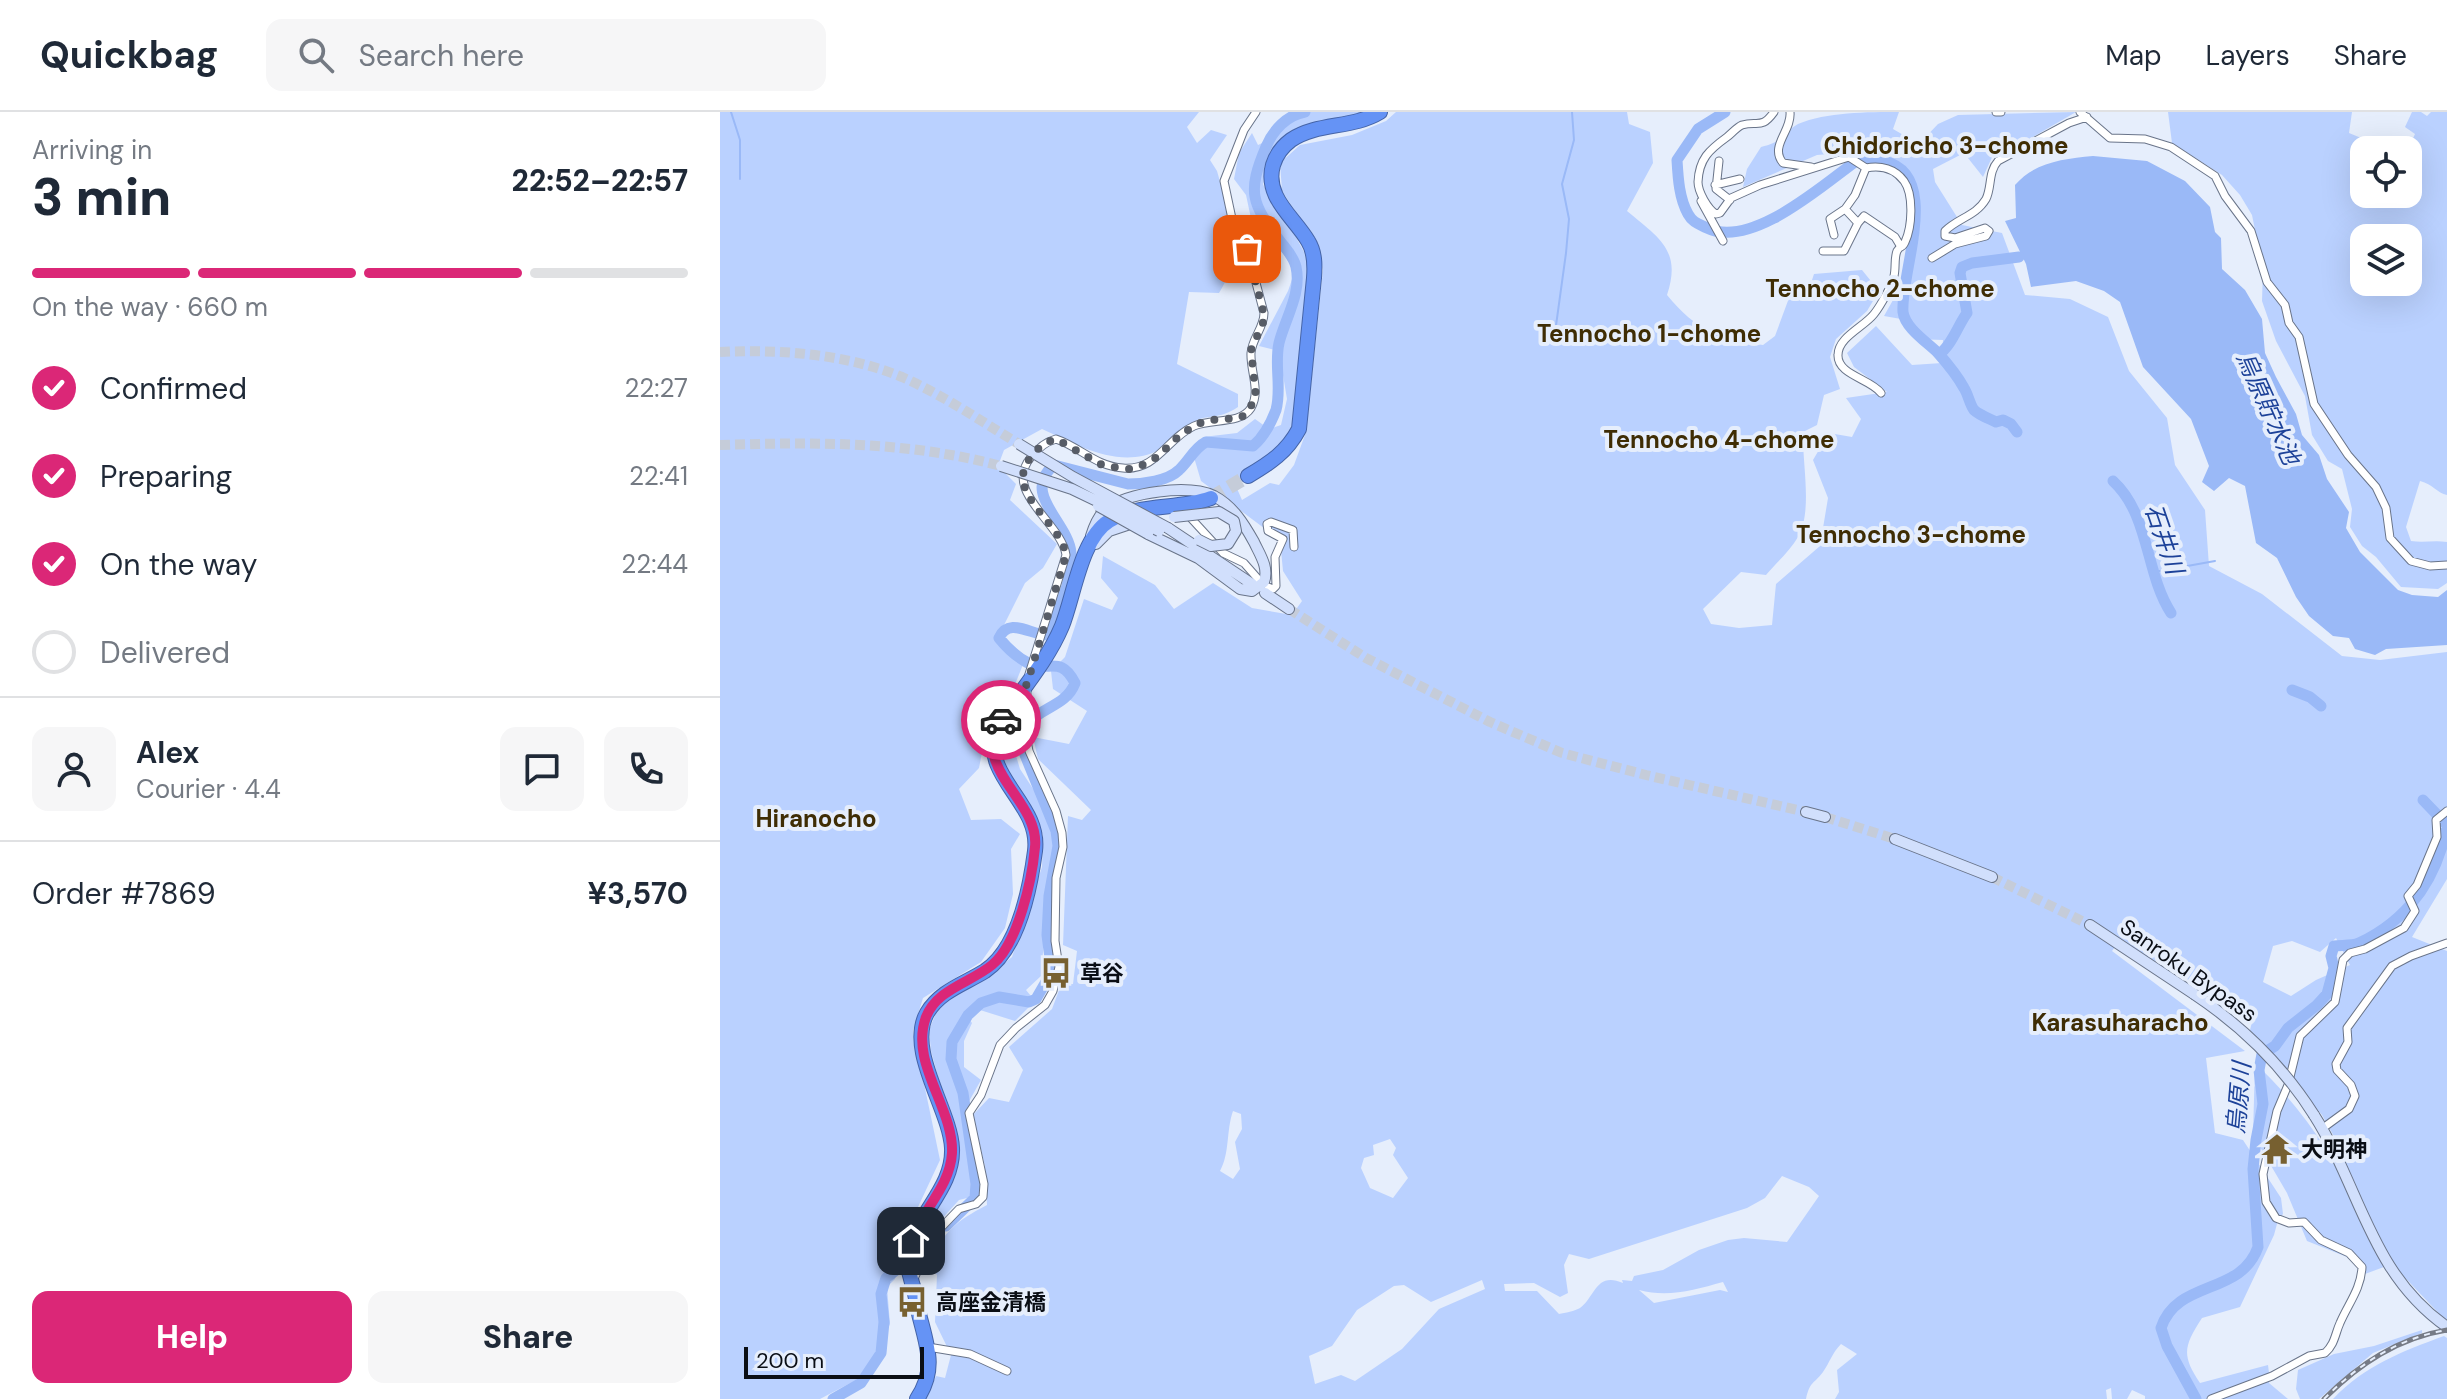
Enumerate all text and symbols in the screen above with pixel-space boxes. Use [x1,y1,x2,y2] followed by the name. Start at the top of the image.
[266,19,826,91] search box
[40,30,218,80] text: Quickbag
[294,33,338,77] icon: search
[358,36,524,75] text: Search here
[2105,37,2162,74] text: Map
[2206,37,2290,74] text: Layers
[2334,37,2407,74] text: Share
[1824,130,2068,161] district label: Chidoricho 3-chome
[32,133,152,167] text: Arriving in
[2350,136,2422,296] map controls
[2350,136,2422,208] button: locate
[512,161,688,200] text: 22:52–22:57
[32,163,171,231] text: 3 min
[1213,215,1281,283] pin
[2350,224,2422,296] button: layers
[1225,227,1269,271] icon: bag
[1765,273,1995,304] district label: Tennocho 2-chome
[32,290,268,324] text: On the way · 660 m
[1537,318,1761,349] district label: Tennocho 1-chome
[2230,347,2308,471] water label: 烏原貯水池
[32,366,76,410] icon: check
[100,369,247,408] text: Confirmed
[624,371,688,405] text: 22:27
[1603,424,1835,455] district label: Tennocho 4-chome
[32,454,76,498] icon: check
[100,457,232,496] text: Preparing
[629,459,688,493] text: 22:41
[2138,500,2192,581] water label: 石井川
[1796,519,2026,550] district label: Tennocho 3-chome
[32,542,76,586] icon: check
[100,545,257,584] text: On the way
[621,547,688,581] text: 22:44
[100,633,230,672] text: Delivered
[961,680,1041,760] courier
[979,698,1023,742] icon: car
[32,727,116,811] button: person
[500,727,584,811] button: chat
[604,727,688,811] button: phone
[136,733,199,772] text: Alex
[136,772,281,806] text: Courier · 4.4
[755,803,877,834] district label: Hiranocho
[32,874,216,913] text: Order #7869
[588,874,688,913] text: ¥3,570
[2114,912,2263,1028] street label: Sanroku Bypass
[1039,956,1073,990] bus stop icon: 草谷
[1080,959,1124,988] place label: 草谷
[2031,1007,2209,1038] district label: Karasuharacho
[2220,1058,2257,1135] water label: 烏原川
[2260,1132,2294,1166] temple icon: 大明神
[2301,1135,2367,1164] place label: 大明神
[877,1207,945,1275] pin
[889,1219,933,1263] icon: home
[895,1285,929,1319] bus stop icon: 高座金清橋
[936,1288,1046,1317] place label: 高座金清橋
[32,1291,352,1383] button: Help
[368,1291,688,1383] button: Share
[744,1343,924,1379] scale bar
[756,1346,824,1375] text: 200 m

